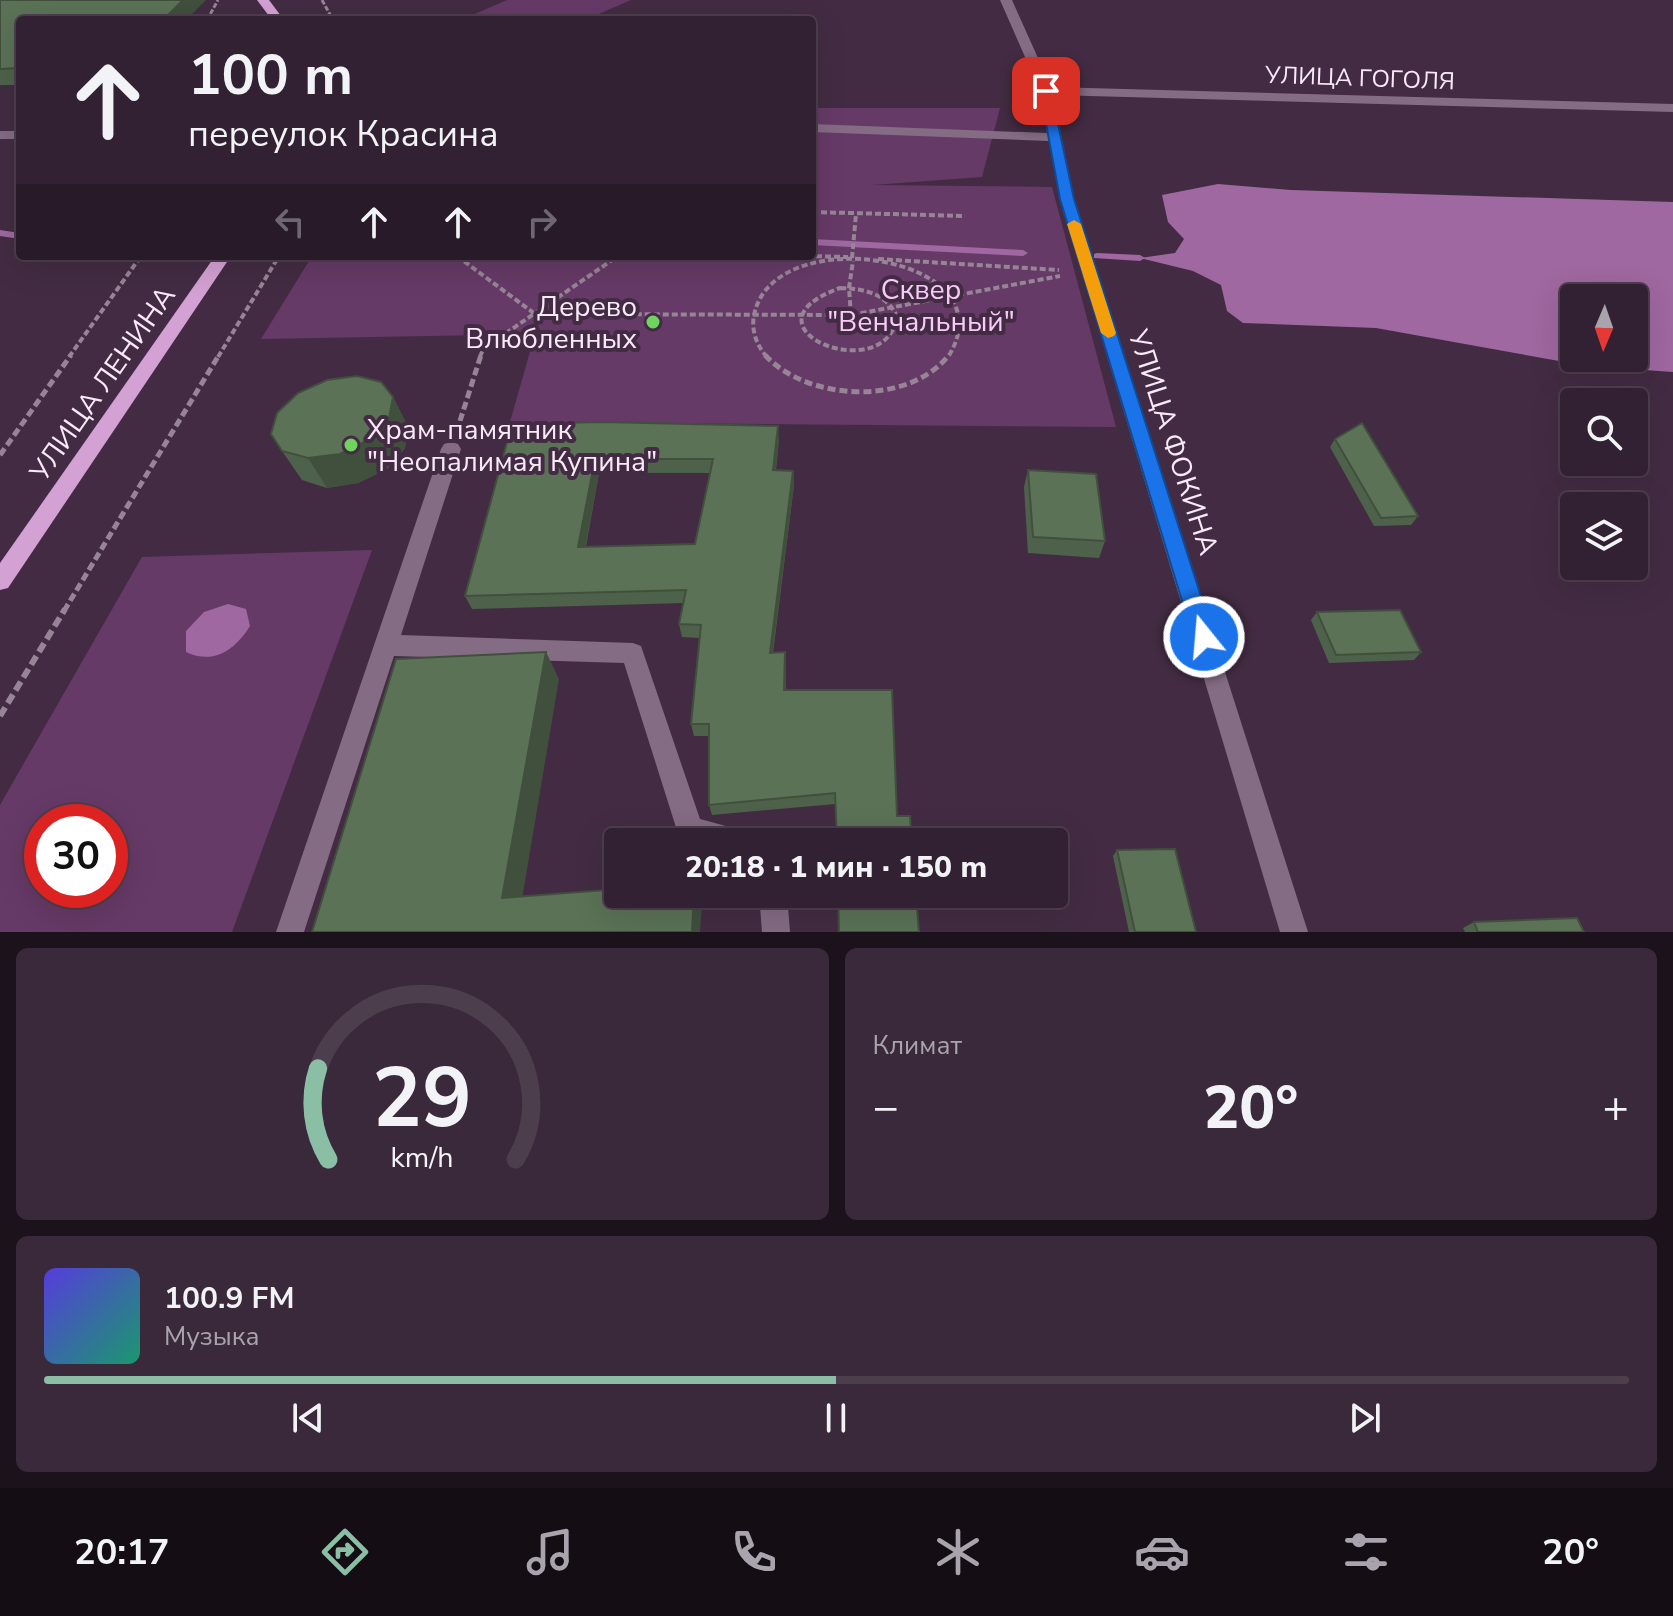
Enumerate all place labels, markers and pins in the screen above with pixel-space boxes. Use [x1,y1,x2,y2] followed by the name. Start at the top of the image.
[1012,57,1080,125] pin
[465,288,637,358] place label: Дерево Влюбленных
[644,313,662,331] marker: Дерево Влюбленных
[367,411,657,481] place label: Храм-памятник "Неопалимая Купина"
[342,436,360,454] marker: Храм-памятник "Неопалимая Купина"

